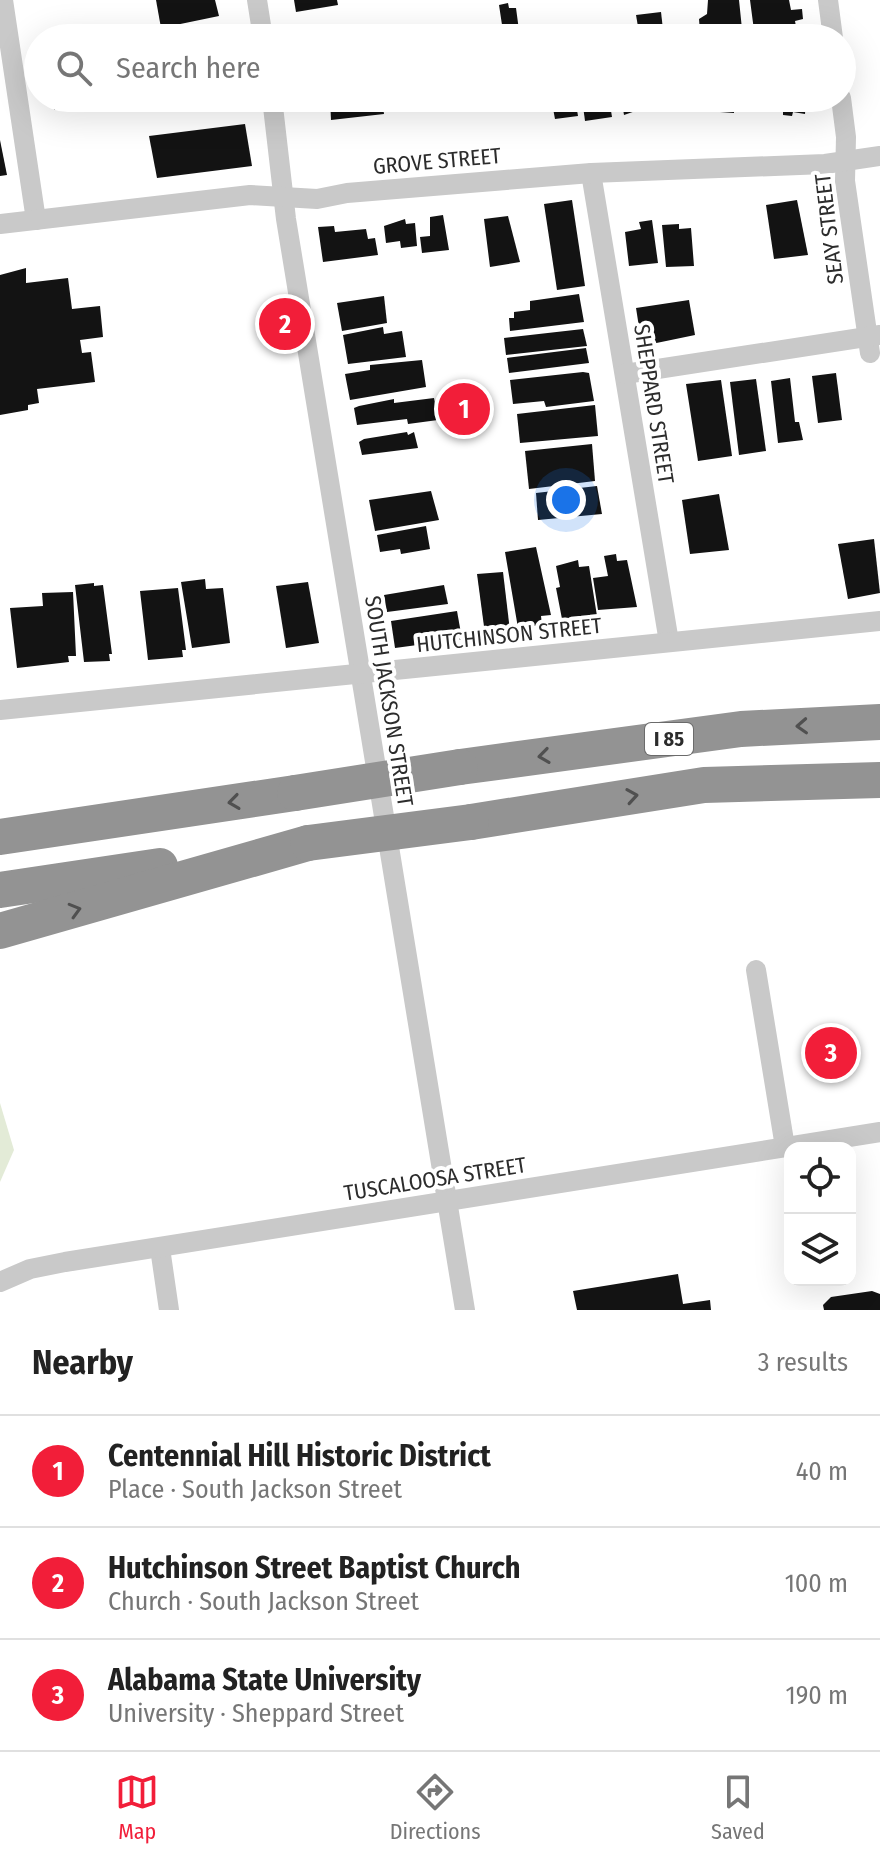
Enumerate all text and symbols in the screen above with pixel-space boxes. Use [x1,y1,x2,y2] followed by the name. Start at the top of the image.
[24,24,856,112] search box
[52,46,96,90] icon: search
[116,50,261,86] text: Search here
[372,142,503,180] street label: GROVE STREET
[809,171,849,286] street label: SEAY STREET
[259,294,311,354] pin: 2
[628,322,680,487] street label: SHEPPARD STREET
[438,379,490,439] pin: 1
[546,480,586,520] your location
[359,594,419,809] street label: SOUTH JACKSON STREET
[415,612,604,658] street label: HUTCHINSON STREET
[795,717,808,734] one-way arrow
[645,723,693,755] road number: I 85
[537,747,551,764] one-way arrow
[625,789,638,806] one-way arrow
[227,793,241,810] one-way arrow
[68,903,81,919] one-way arrow
[805,1023,857,1083] pin: 3
[784,1142,856,1286] map controls
[784,1142,856,1214] button: locate
[342,1151,529,1207] street label: TUSCALOOSA STREET
[784,1214,856,1286] button: layers
[32,1342,133,1383] text: Nearby
[758,1347,848,1378] text: 3 results
[108,1438,491,1474] text: Centennial Hill Historic District
[53,1456,64,1487] text: 1
[796,1456,848,1487] text: 40 m
[108,1474,402,1505] text: Place · South Jackson Street
[108,1550,520,1586] text: Hutchinson Street Baptist Church
[52,1568,64,1599] text: 2
[785,1568,848,1599] text: 100 m
[108,1586,419,1617] text: Church · South Jackson Street
[108,1662,421,1698] text: Alabama State University
[52,1680,64,1711] text: 3
[786,1680,848,1711] text: 190 m
[108,1698,404,1729] text: University · Sheppard Street
[115,1770,159,1845] tab: Map
[390,1770,481,1845] tab: Directions
[711,1770,765,1845] tab: Saved

